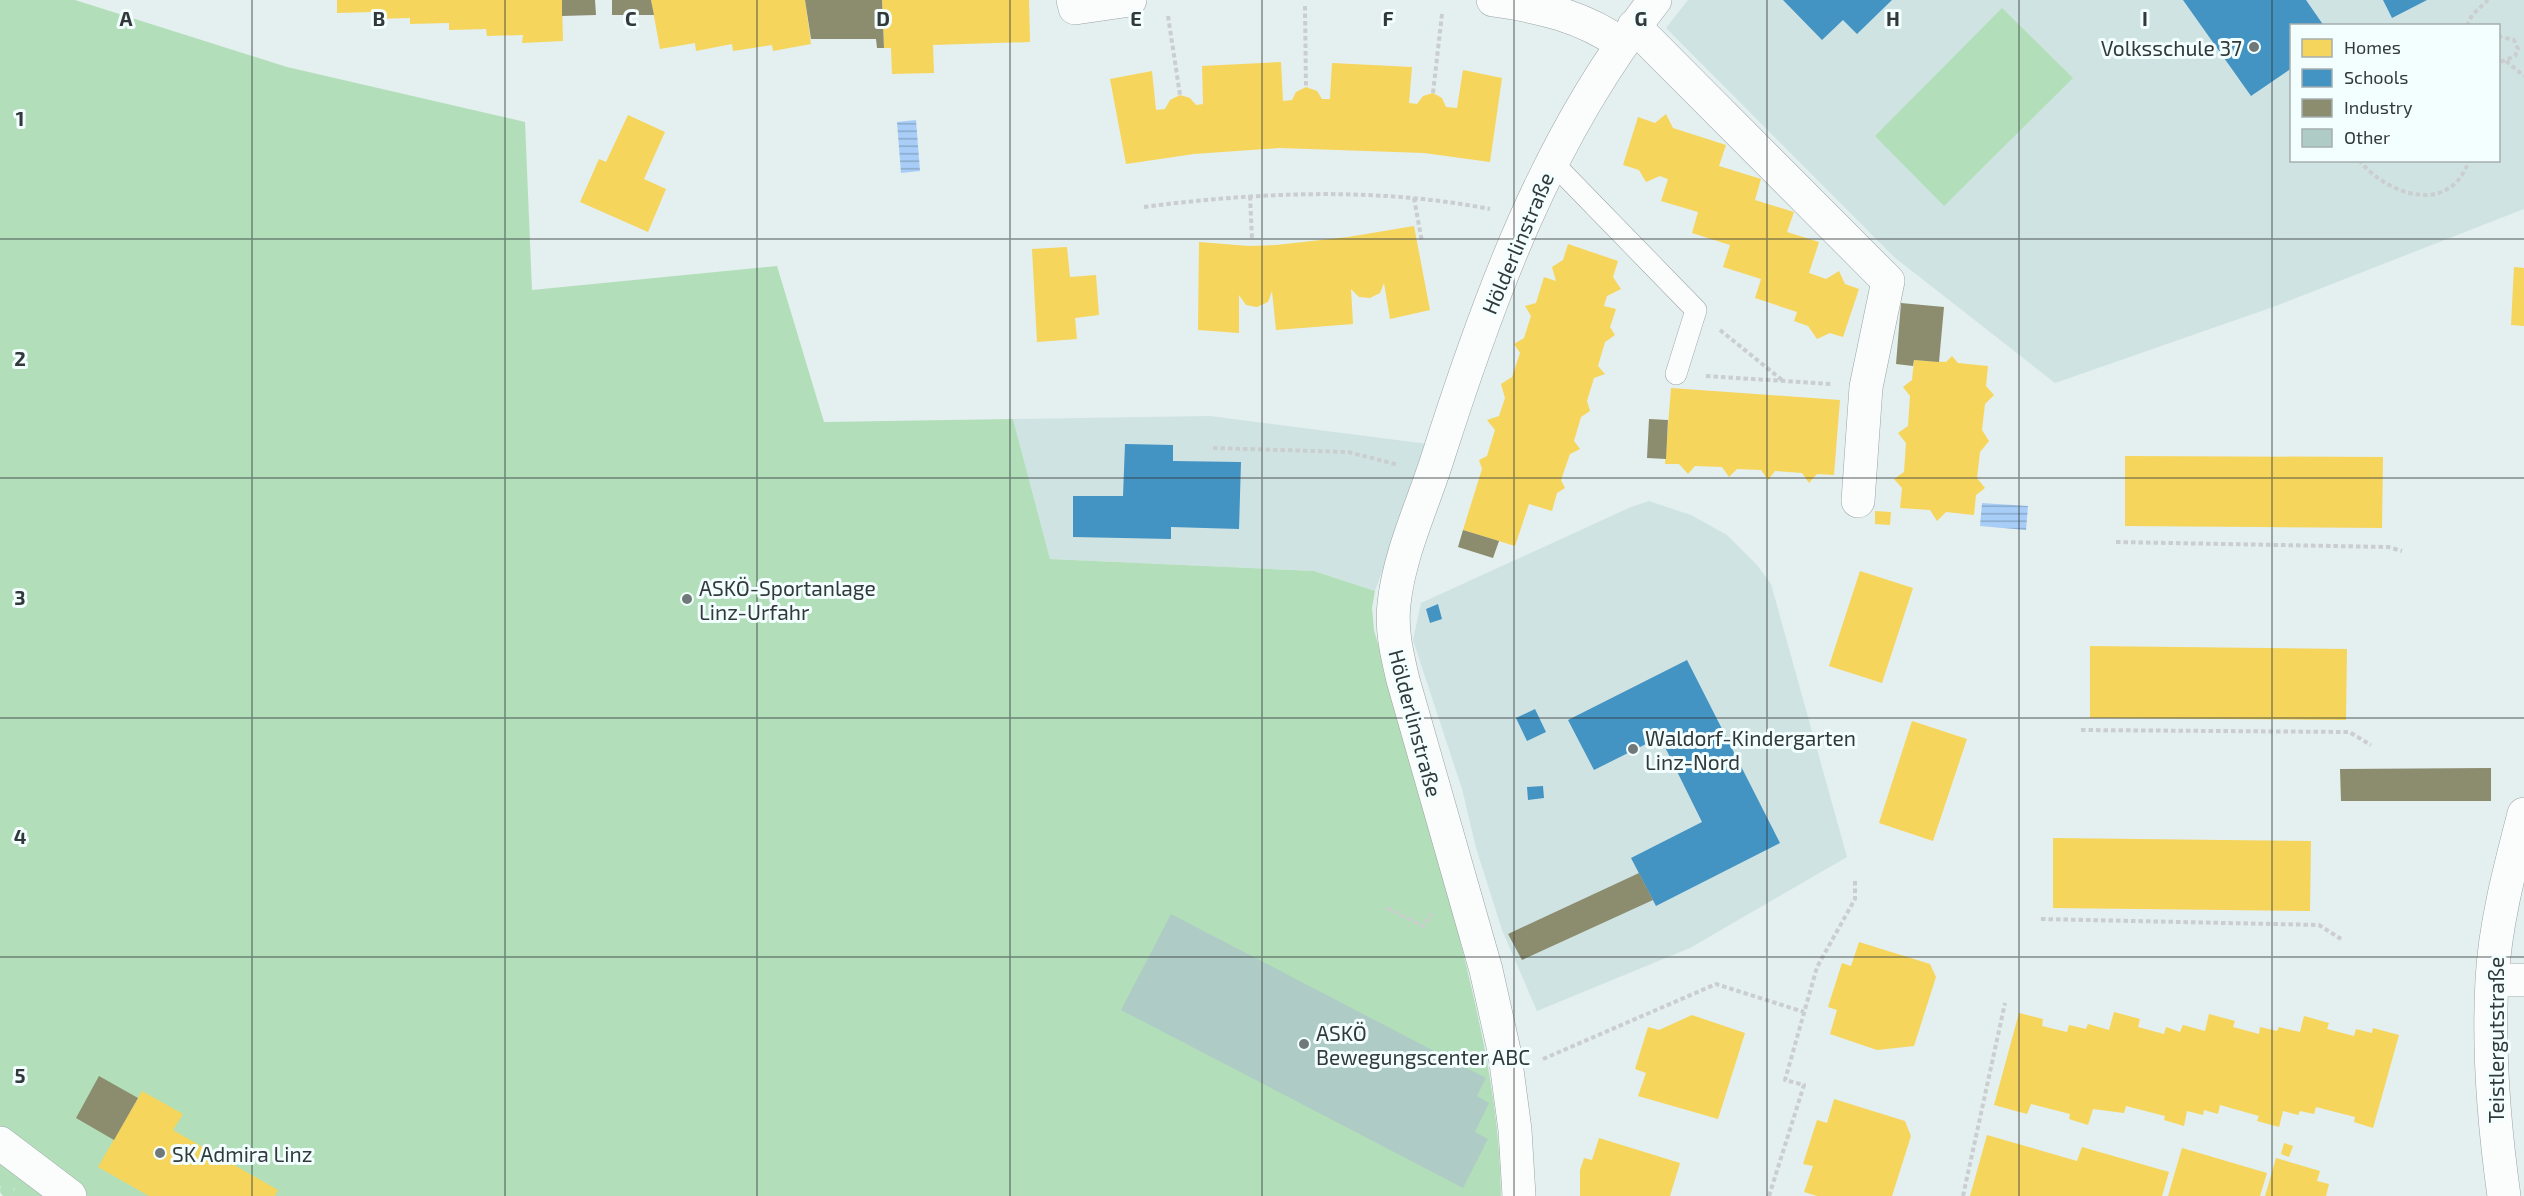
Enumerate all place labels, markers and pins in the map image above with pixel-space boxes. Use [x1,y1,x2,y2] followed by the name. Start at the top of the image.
[2101,35,2242,60] place label: Volksschule 37
[2247,40,2261,54] marker: Volksschule 37
[699,575,876,624] place label: ASKÖ-Sportanlage Linz-Urfahr
[680,592,694,606] marker: ASKÖ-Sportanlage Linz-Urfahr
[1645,725,1856,774] place label: Waldorf-Kindergarten Linz-Nord
[1626,742,1640,756] marker: Waldorf-Kindergarten Linz-Nord
[1316,1020,1530,1069] place label: ASKÖ Bewegungscenter ABC
[1297,1037,1311,1051] marker: ASKÖ Bewegungscenter ABC
[172,1141,312,1166] place label: SK Admira Linz
[153,1146,167,1160] marker: SK Admira Linz

